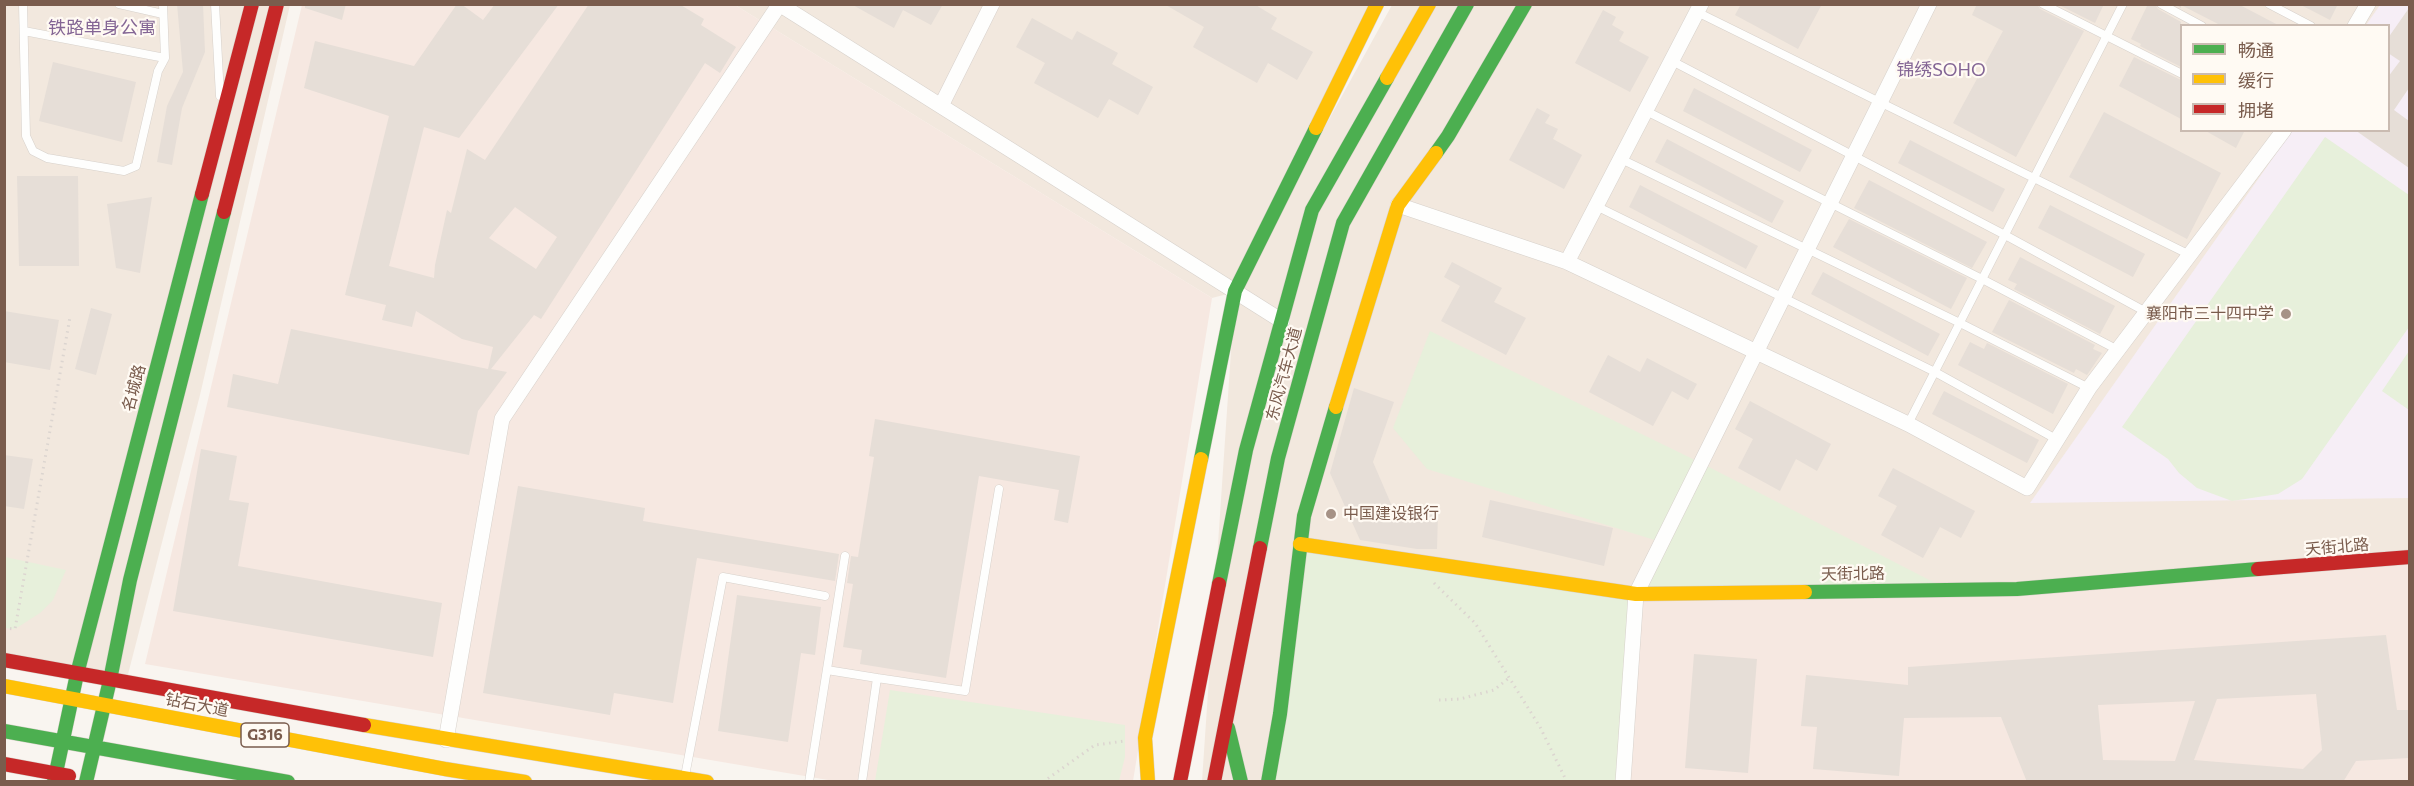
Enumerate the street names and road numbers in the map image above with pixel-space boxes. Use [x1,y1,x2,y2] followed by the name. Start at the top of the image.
[1262,325,1306,423] street label: 东风汽车大道
[119,362,149,414] street label: 名城路
[2304,535,2370,559] street label: 天街北路
[1821,564,1885,584] street label: 天街北路
[164,689,230,721] street label: 钻石大道
[241,723,289,747] road number: G316

